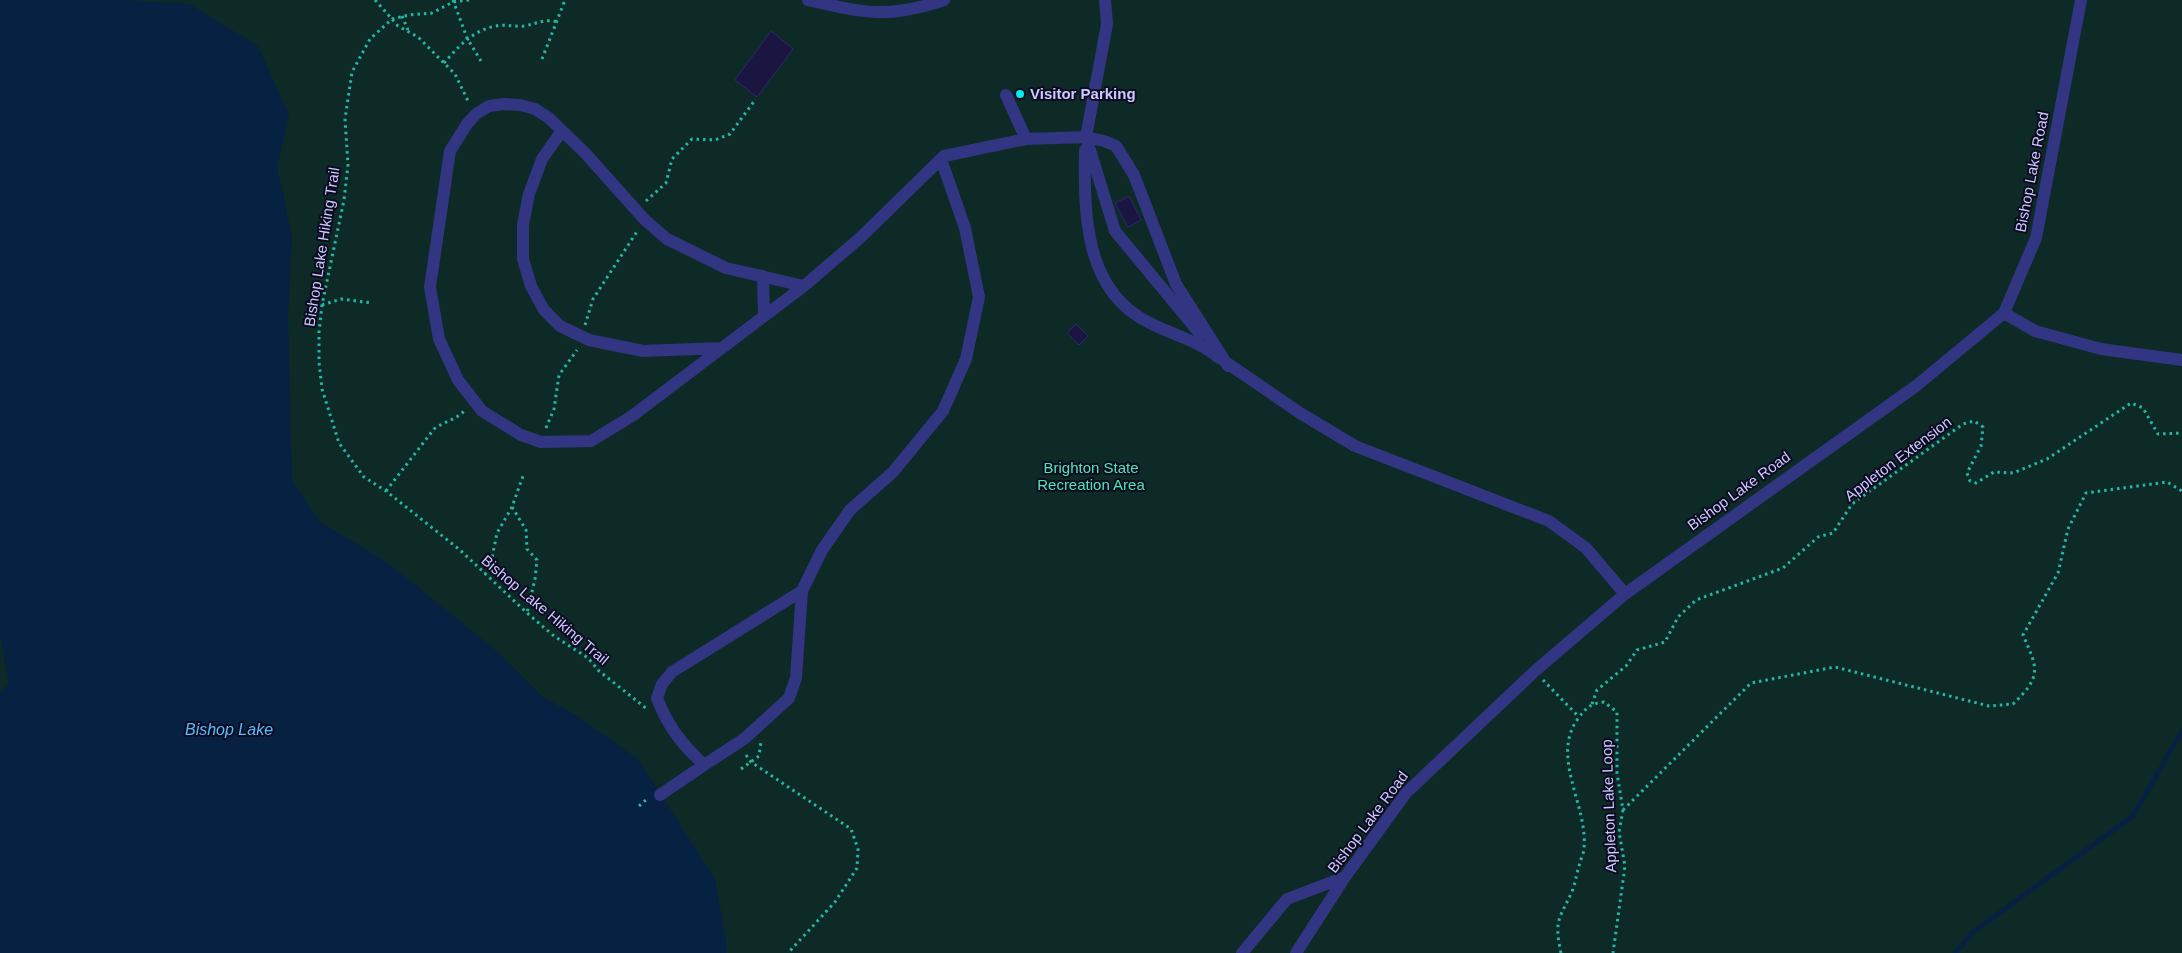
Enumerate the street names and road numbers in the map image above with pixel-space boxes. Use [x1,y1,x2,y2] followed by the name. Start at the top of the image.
[2011,110,2052,234] street label: Bishop Lake Road
[301,166,342,328] street label: Bishop Lake Hiking Trail
[1841,413,1954,504] street label: Appleton Extension
[1684,448,1793,534] street label: Bishop Lake Road
[478,551,612,668] street label: Bishop Lake Hiking Trail
[1598,739,1619,873] street label: Appleton Lake Loop
[1324,768,1411,876] street label: Bishop Lake Road

